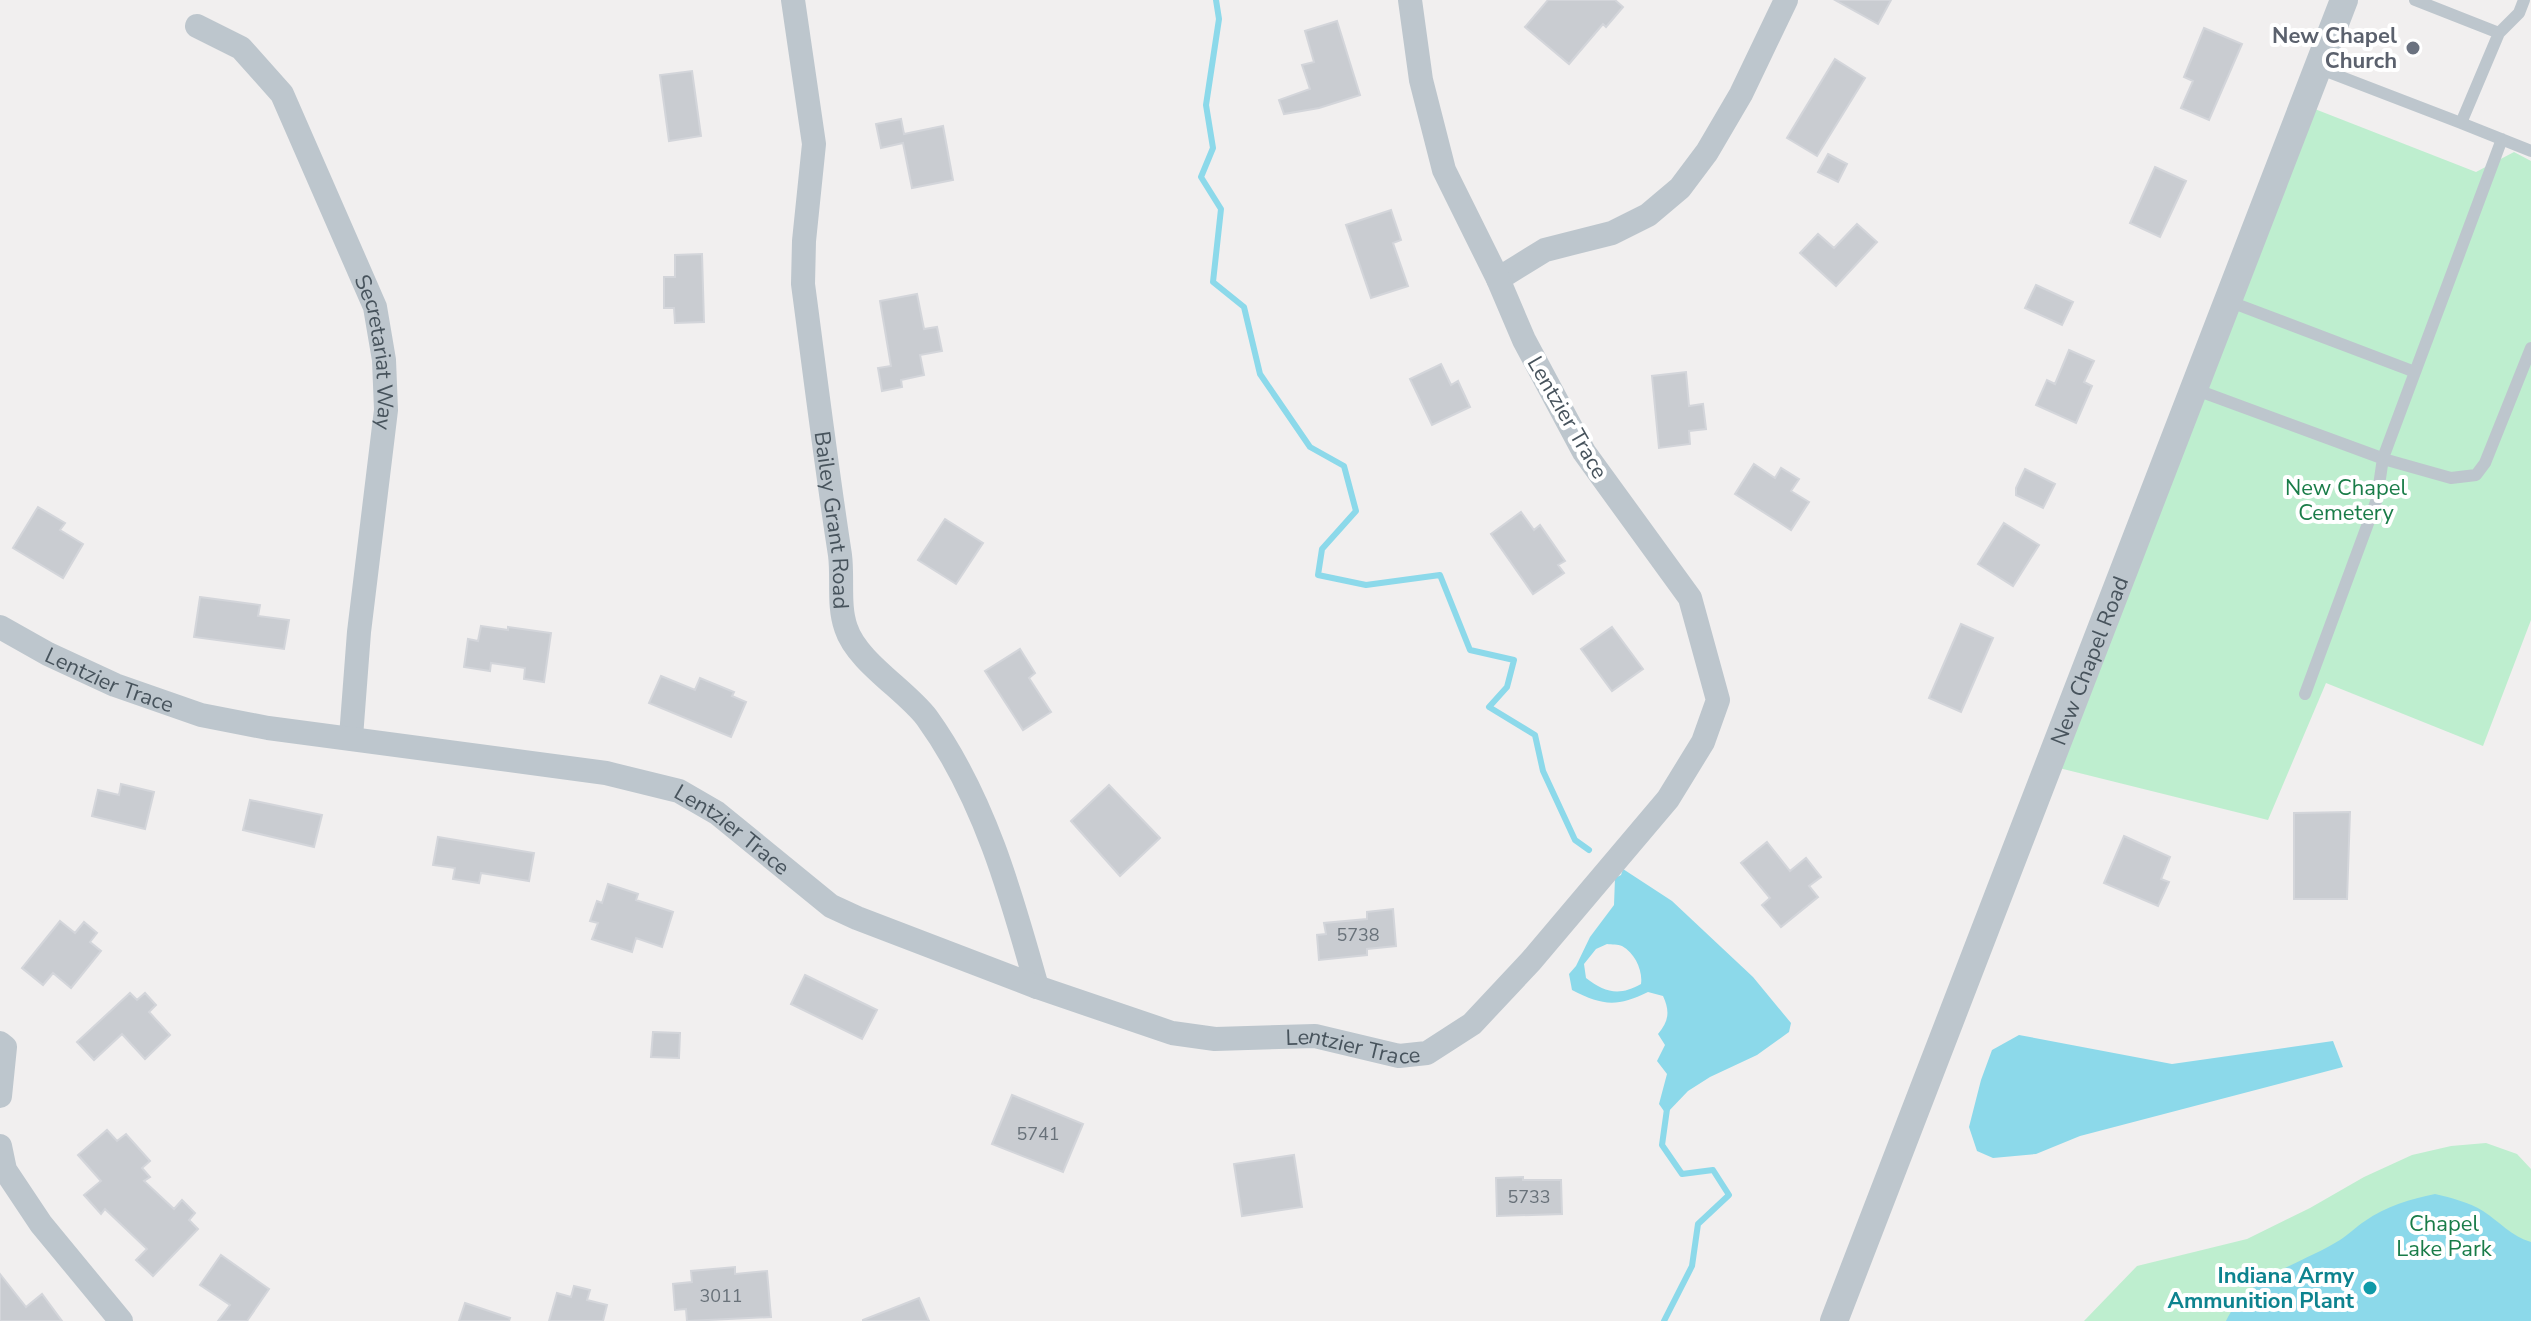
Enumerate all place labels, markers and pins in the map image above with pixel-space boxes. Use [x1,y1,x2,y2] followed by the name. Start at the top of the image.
[2272,21,2397,76] place label: New Chapel Church
[2404,39,2422,57] marker: New Chapel Church
[2168,1261,2355,1316] place label: Indiana Army Ammunition Plant
[2361,1279,2379,1297] marker: Indiana Army Ammunition Plant

